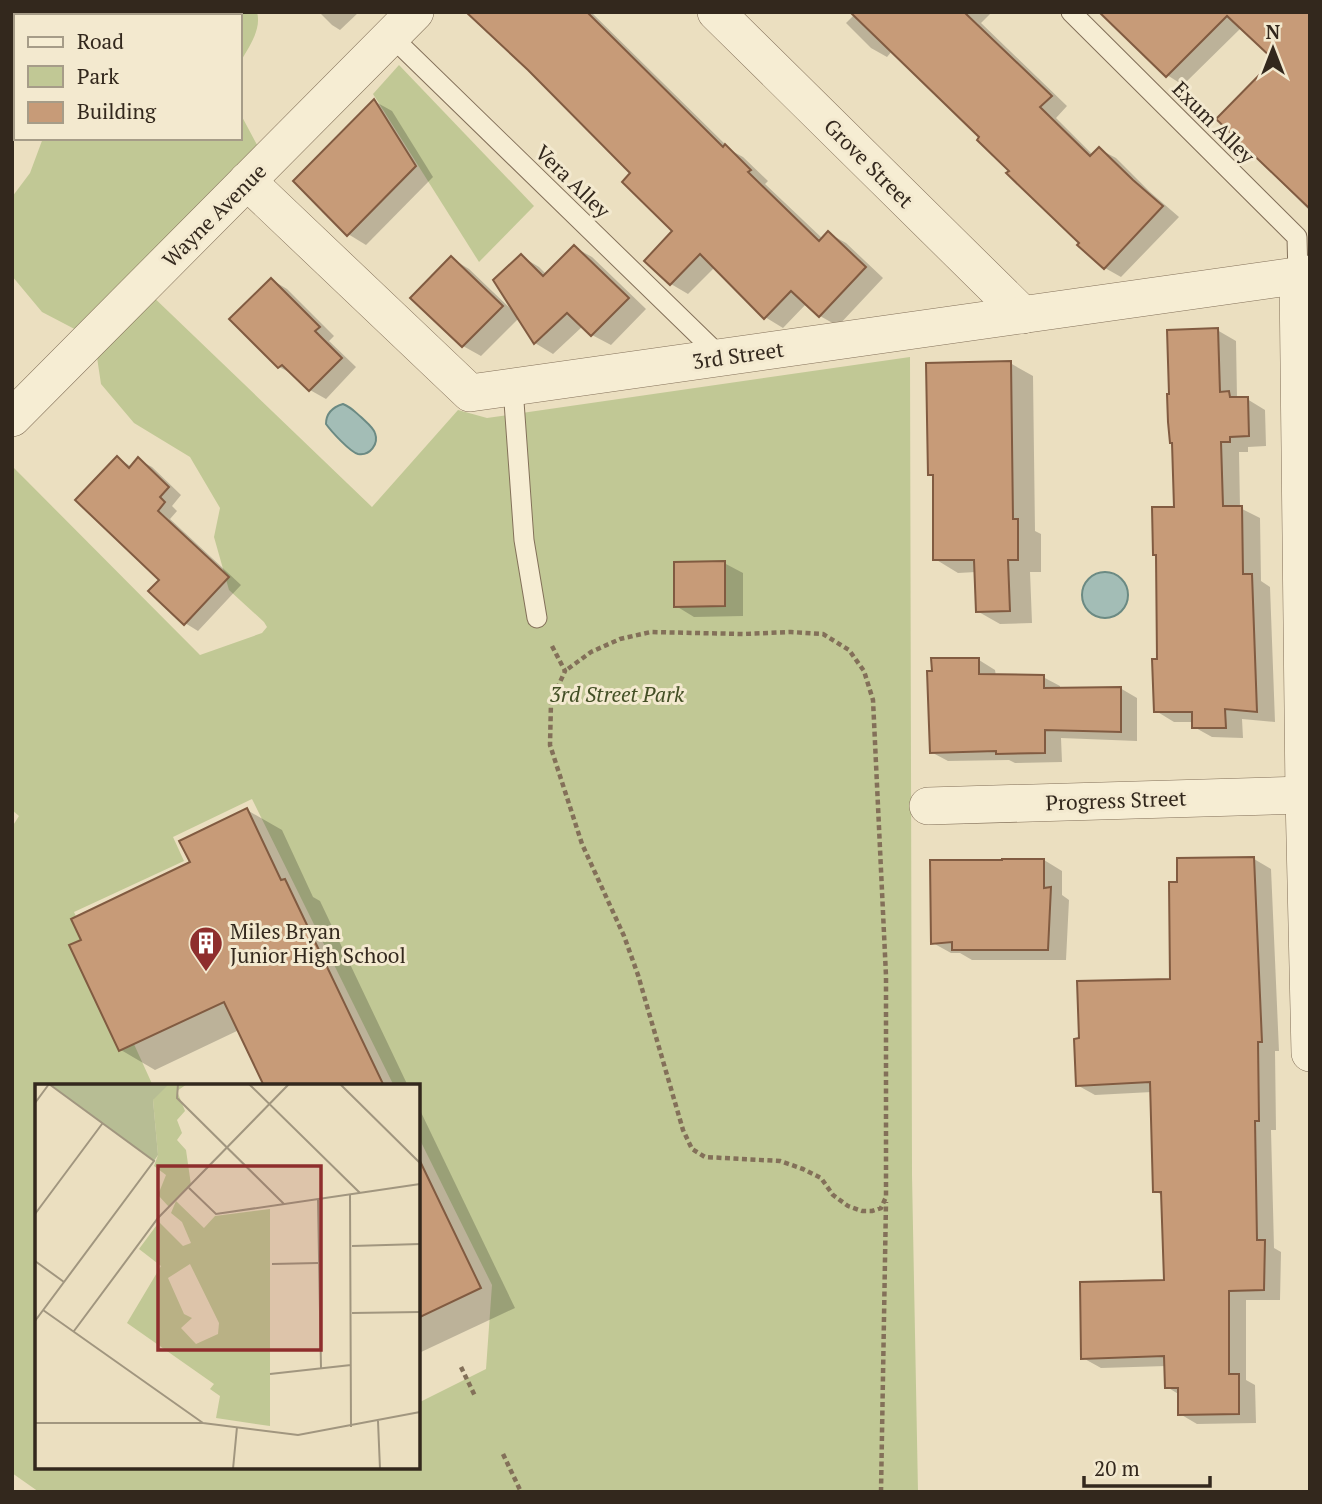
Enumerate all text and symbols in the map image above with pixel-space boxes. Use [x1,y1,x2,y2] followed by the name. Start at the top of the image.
[14,14,242,140] legend
[1238,14,1308,84] north arrow
[1266,19,1281,44] text: N
[77,27,124,55] text: Road
[77,62,119,90] text: Park
[1167,75,1262,170] street label: Exum Alley
[77,97,157,125] text: Building
[818,112,920,214] street label: Grove Street
[529,138,617,224] street label: Vera Alley
[156,157,272,273] street label: Wayne Avenue
[690,335,786,375] street label: 3rd Street
[550,680,685,708] park label: 3rd Street Park
[1045,784,1187,816] street label: Progress Street
[230,917,406,969] place label: Miles Bryan Junior High School
[187,924,225,973] building icon: Miles Bryan Junior High School
[35,1084,420,1469] inset map
[1084,1444,1210,1488] scale bar
[1094,1454,1140,1482] text: 20 m

